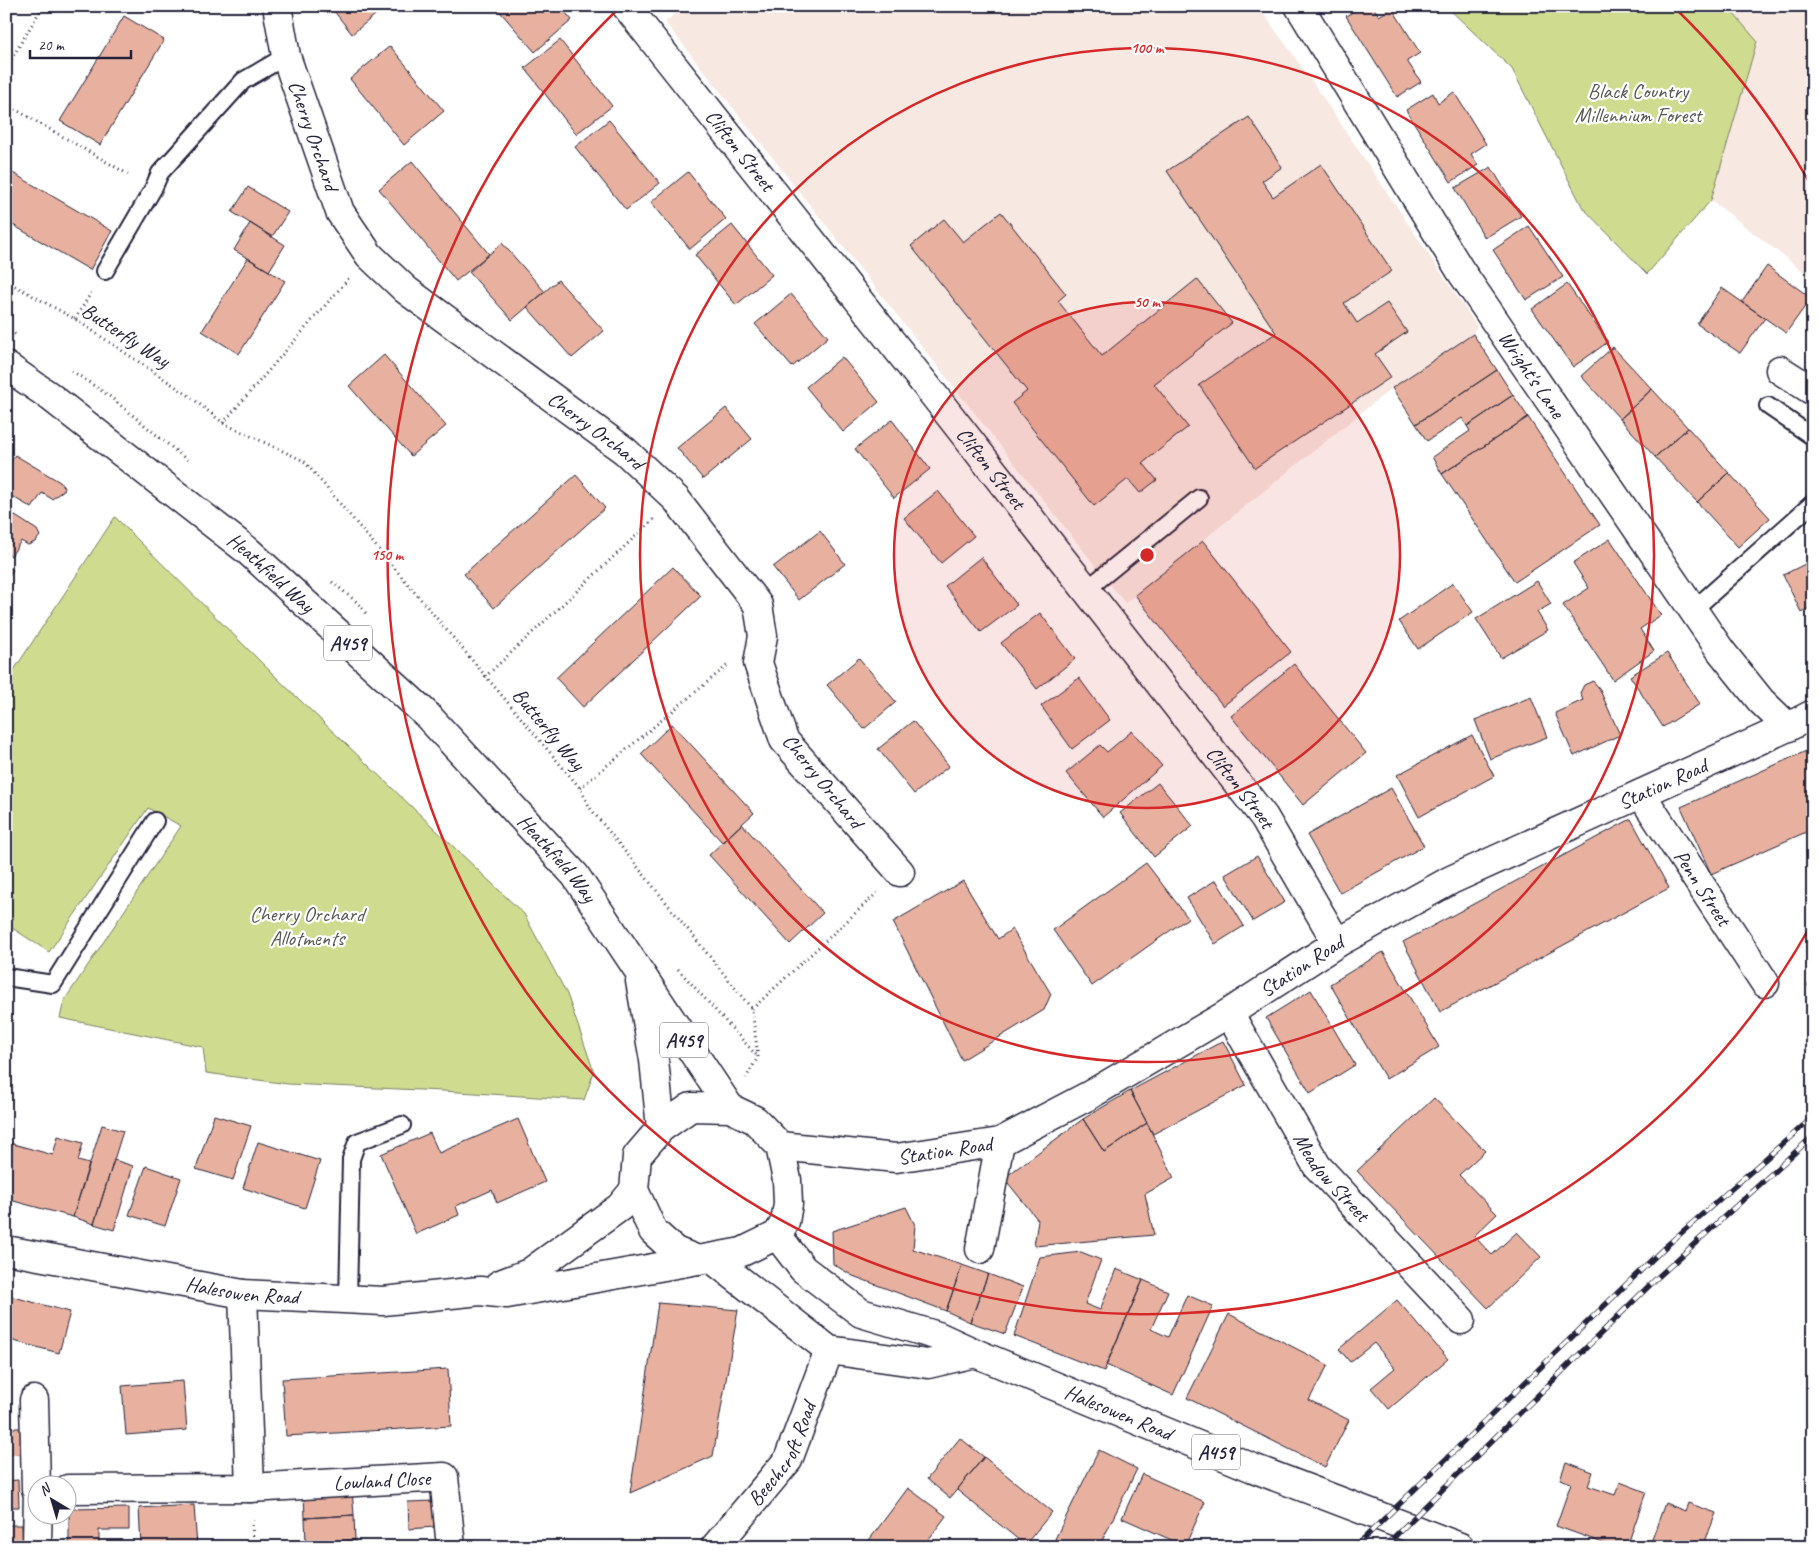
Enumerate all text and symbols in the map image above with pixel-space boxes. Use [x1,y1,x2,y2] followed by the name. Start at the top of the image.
[30,28,131,60] scale bar
[38,36,65,55] text: 20 m
[1131,39,1165,58] text: 100 m
[283,77,345,196] street label: Cherry Orchard
[1575,78,1703,128] park label: Black Country Millennium Forest
[700,104,782,198] street label: Clifton Street
[1134,293,1161,312] text: 50 m
[77,297,176,374] street label: Butterfly Way
[1493,326,1571,424] street label: Wright's Lane
[543,386,652,477] street label: Cherry Orchard
[951,422,1032,516] street label: Clifton Street
[222,527,321,620] street label: Heathfield Way
[371,546,405,565] text: 150 m
[1138,546,1156,564] centre of rings
[324,626,372,660] road number: A459
[507,682,592,777] street label: Butterfly Way
[777,728,871,836] street label: Cherry Orchard
[1200,741,1282,835] street label: Clifton Street
[1614,751,1714,815] street label: Station Road
[512,808,603,909] street label: Heathfield Way
[1668,845,1738,932] street label: Penn Street
[250,901,367,951] park label: Cherry Orchard Allotments
[1255,927,1351,1003] street label: Station Road
[660,1022,708,1058] road number: A459
[1288,1128,1377,1228] street label: Meadow Street
[896,1130,997,1171] street label: Station Road
[184,1271,303,1310] street label: Halesowen Road
[1061,1379,1179,1448] street label: Halesowen Road
[742,1395,823,1511] street label: Beechcroft Road
[1192,1434,1240,1470] road number: A459
[333,1465,433,1496] street label: Lowland Close
[28,1476,78,1526] north arrow
[36,1479,55,1500] text: N

